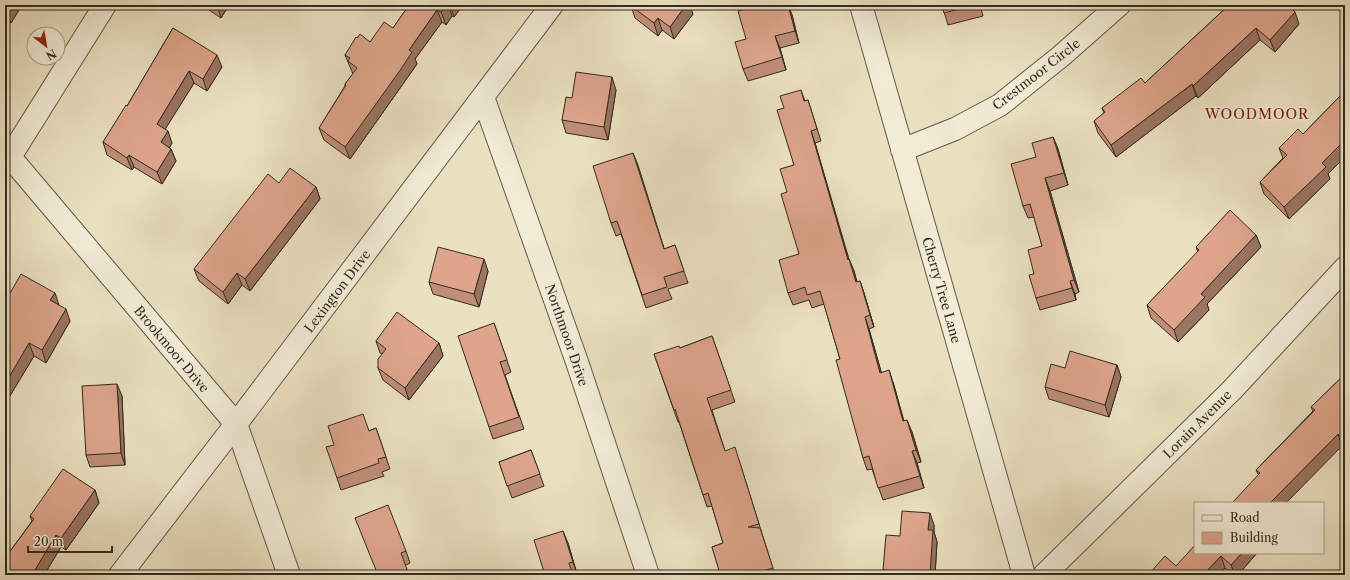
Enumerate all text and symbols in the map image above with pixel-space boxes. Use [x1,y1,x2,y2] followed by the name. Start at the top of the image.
[26,26,66,66] north arrow
[989,35,1083,113] street label: Crestmoor Circle
[43,46,59,63] text: N
[1204,105,1309,123] district label: WOODMOOR
[919,235,965,345] street label: Cherry Tree Lane
[301,246,373,336] street label: Lexington Drive
[542,282,592,388] street label: Northmoor Drive
[131,302,213,396] street label: Brookmoor Drive
[1160,387,1234,461] street label: Lorain Avenue
[1194,502,1324,554] legend
[1230,510,1260,525] text: Road
[28,528,112,554] scale bar
[1230,530,1278,545] text: Building
[34,534,63,549] text: 20 m

